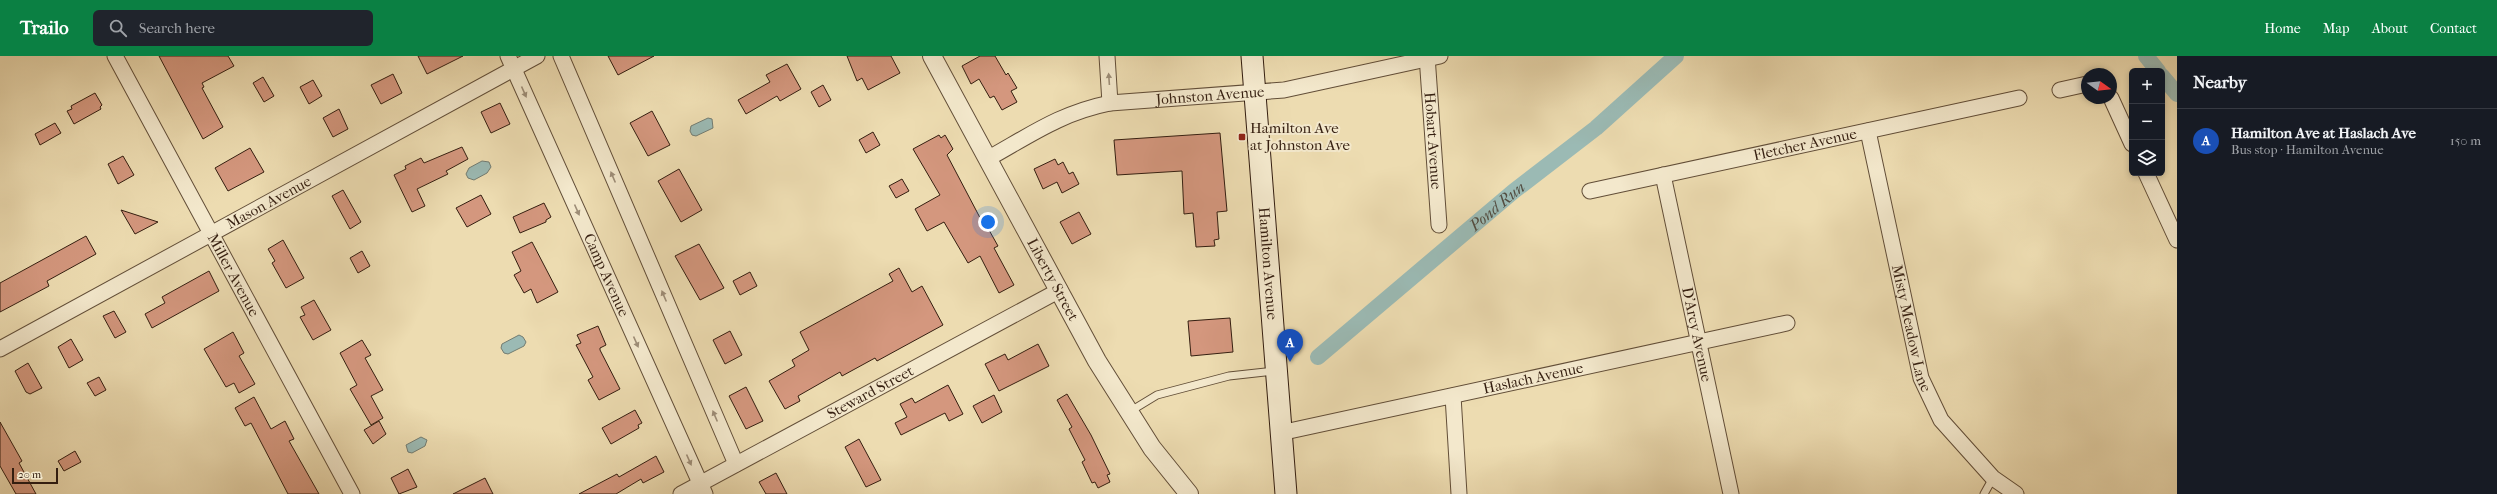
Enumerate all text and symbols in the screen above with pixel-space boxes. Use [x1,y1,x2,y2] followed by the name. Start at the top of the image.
[93,10,373,46] search box
[20,17,69,39] text: Trailo
[107,17,129,39] icon: search
[139,19,215,37] text: Search here
[2264,20,2301,37] text: Home
[2323,20,2350,37] text: Map
[2372,20,2408,37] text: About
[2430,20,2477,37] text: Contact
[2081,68,2117,104] north arrow
[2129,68,2165,176] map controls
[2129,68,2165,104] button: +
[2193,72,2247,92] text: Nearby
[1105,73,1112,85] one-way arrow
[1154,82,1266,109] street label: Johnston Avenue
[521,86,527,97] one-way arrow
[1421,92,1445,191] street label: Hobart Avenue
[2129,104,2165,140] button: −
[1250,119,1350,154] place label: Hamilton Ave at Johnston Ave
[1752,124,1859,164] street label: Fletcher Avenue
[2231,124,2416,142] text: Hamilton Ave at Haslach Ave
[1237,132,1247,142] marker: Hamilton Ave at Johnston Ave
[2202,133,2210,148] text: A
[2450,133,2481,148] text: 150 m
[2129,140,2165,176] button: layers
[2231,142,2384,157] text: Bus stop · Hamilton Avenue
[610,171,616,182] one-way arrow
[223,172,315,233] street label: Mason Avenue
[1464,177,1528,235] water label: Pond Run
[574,205,580,216] one-way arrow
[1255,206,1281,321] street label: Hamilton Avenue
[978,212,998,232] your location
[204,230,264,320] street label: Miller Avenue
[580,230,633,320] street label: Camp Avenue
[1023,235,1083,324] street label: Liberty Street
[1888,263,1936,395] street label: Misty Meadow Lane
[1678,285,1716,384] street label: D'Arcy Avenue
[661,291,667,302] one-way arrow
[1277,329,1303,362] pin: A
[633,336,639,347] one-way arrow
[1481,358,1585,398] street label: Haslach Avenue
[824,361,917,423] street label: Steward Street
[712,409,718,421] one-way arrow
[686,455,692,466] one-way arrow
[12,466,58,485] scale bar
[18,468,41,481] text: 20 m

